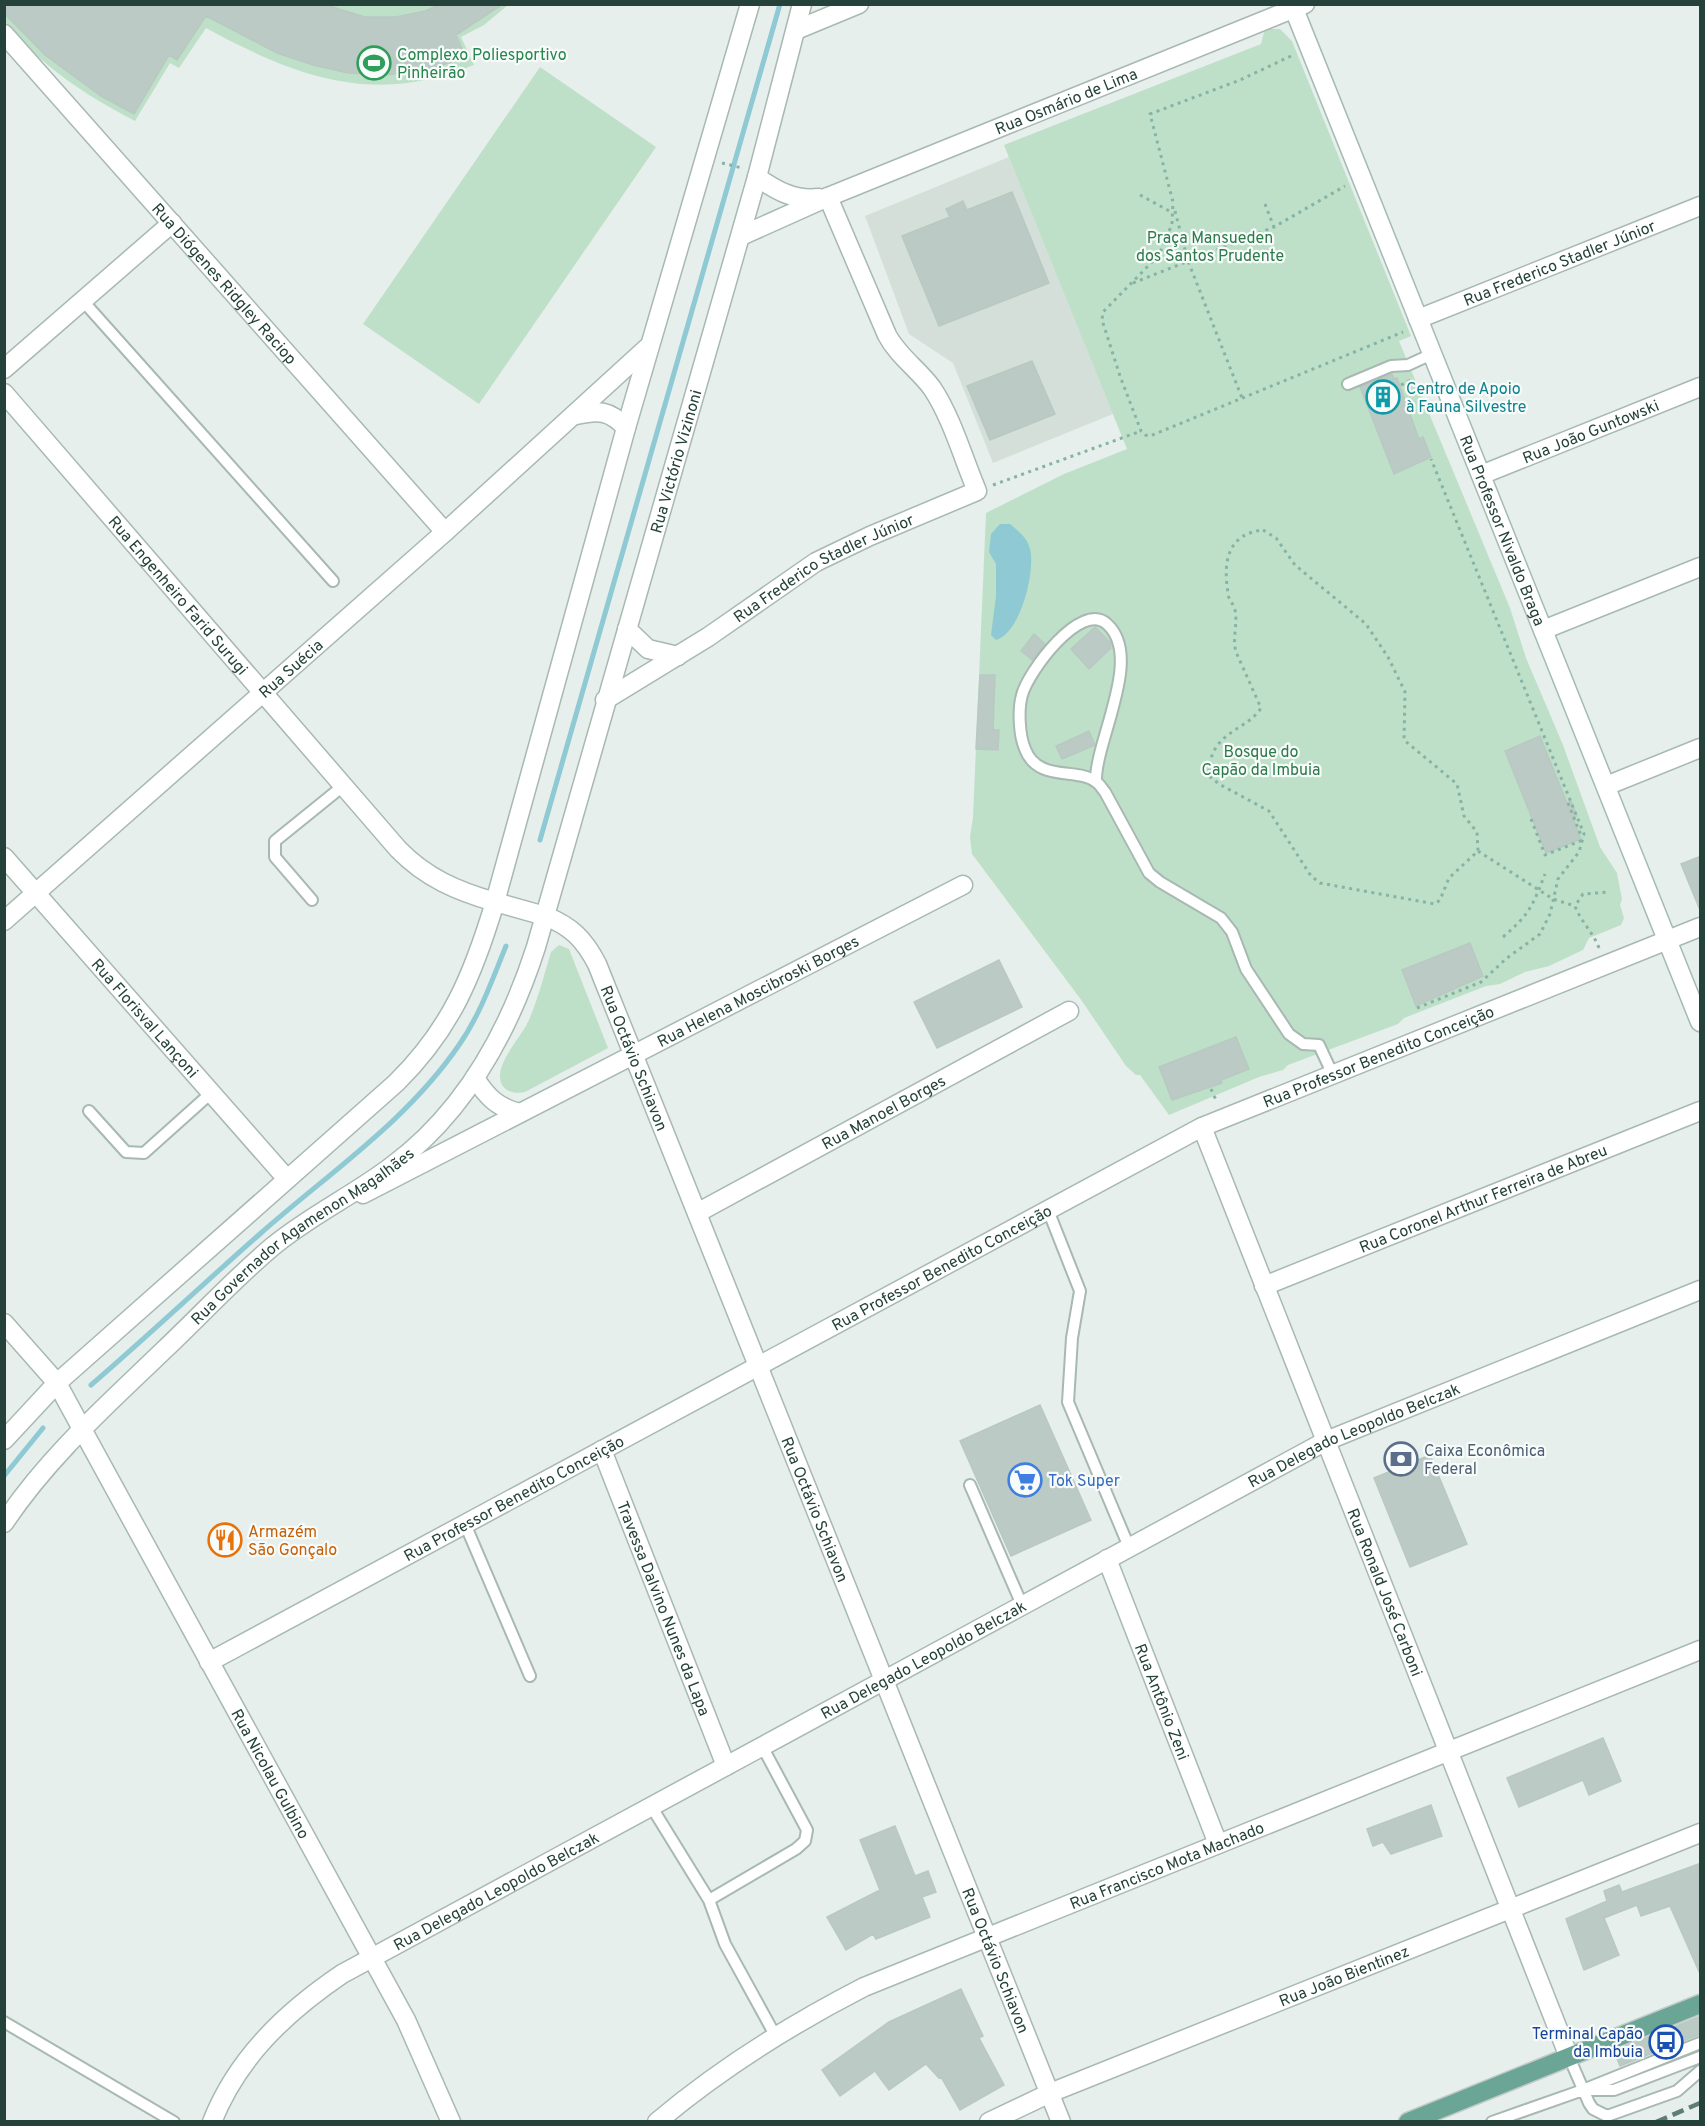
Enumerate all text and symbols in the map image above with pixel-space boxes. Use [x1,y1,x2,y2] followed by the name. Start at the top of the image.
[356,45,392,81] sports icon: Complexo Poliesportivo Pinheirão
[397,46,567,84] place label: Complexo Poliesportivo Pinheirão
[993,65,1141,140] street label: Rua Osmário de Lima
[147,200,300,369] street label: Rua Diógenes Ridgley Raciop
[1461,217,1659,312] street label: Rua Frederico Stadler Júnior
[1136,229,1284,267] park label: Praça Mansueden dos Santos Prudente
[1365,379,1401,415] building icon: Centro de Apoio à Fauna Silvestre
[1406,380,1526,418] place label: Centro de Apoio à Fauna Silvestre
[647,388,707,536] street label: Rua Victório Vizinoni
[1520,396,1663,469] street label: Rua João Guntowski
[1454,433,1548,629] street label: Rua Professor Nivaldo Braga
[730,511,917,628] street label: Rua Frederico Stadler Júnior
[103,513,251,680] street label: Rua Engenheiro Farid Surugi
[255,636,328,704] street label: Rua Suécia
[1202,743,1320,781] park label: Bosque do Capão da Imbuia
[654,932,863,1053] street label: Rua Helena Moscibroski Borges
[86,955,202,1083] street label: Rua Florisval Lançoni
[595,983,671,1134] street label: Rua Octávio Schiavon
[1261,1003,1498,1113] street label: Rua Professor Benedito Conceição
[819,1072,950,1155] street label: Rua Manoel Borges
[1357,1141,1611,1259] street label: Rua Coronel Arthur Ferreira de Abreu
[188,1144,419,1330] street label: Rua Governador Agamenon Magalhães
[829,1202,1056,1337] street label: Rua Professor Benedito Conceição
[1245,1380,1463,1493] street label: Rua Delegado Leopoldo Belczak
[401,1432,628,1567] street label: Rua Professor Benedito Conceição
[775,1434,852,1586] street label: Rua Octávio Schiavon
[1383,1441,1419,1477] bank icon: Caixa Econômica Federal
[1424,1442,1545,1480] place label: Caixa Econômica Federal
[1007,1462,1043,1498] supermarket icon: Tok Super
[1048,1472,1120,1492] place label: Tok Super
[611,1499,713,1719] street label: Travessa Dalvino Nunes da Lapa
[1342,1506,1426,1680] street label: Rua Ronald José Carboni
[207,1522,243,1558] restaurant icon: Armazém São Gonçalo
[248,1523,337,1561] place label: Armazém São Gonçalo
[818,1597,1030,1725] street label: Rua Delegado Leopoldo Belczak
[1129,1641,1192,1763] street label: Rua Antônio Zeni
[226,1706,313,1843] street label: Rua Nicolau Gulbino
[1067,1819,1268,1915] street label: Rua Francisco Mota Machado
[391,1829,603,1956] street label: Rua Delegado Leopoldo Belczak
[956,1885,1032,2037] street label: Rua Octávio Schiavon
[1277,1942,1412,2012] street label: Rua João Bientinez
[1648,2024,1684,2060] bus stop icon: Terminal Capão da Imbuia
[1532,2025,1643,2063] place label: Terminal Capão da Imbuia

